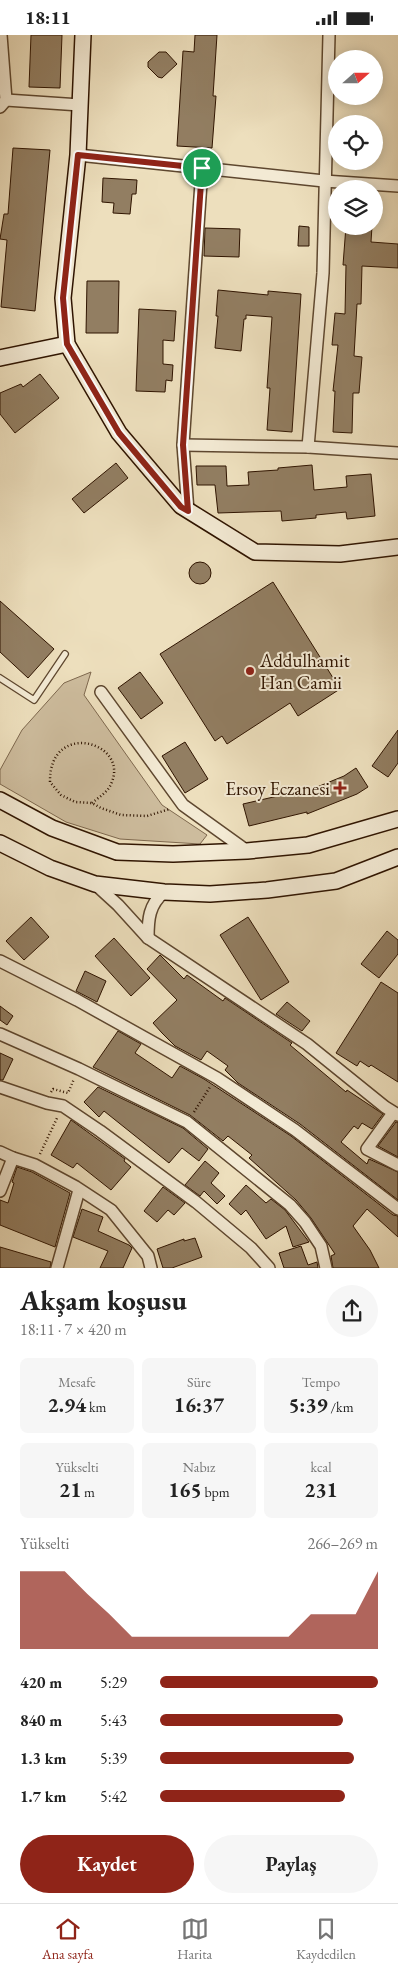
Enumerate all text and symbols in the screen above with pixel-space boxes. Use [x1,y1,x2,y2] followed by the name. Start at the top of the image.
[25,5,71,30] text: 18:11
[328,50,382,105] north arrow
[328,50,383,235] map controls
[328,115,383,170] button: locate
[181,147,223,189] pin
[188,154,216,182] icon: arrive
[328,180,383,235] button: layers
[259,648,350,695] place label: Addulhamit Han Camii
[244,665,256,677] marker: Addulhamit Han Camii
[225,776,330,801] place label: Ersoy Eczanesi
[334,782,346,794] marker: Ersoy Eczanesi
[20,1282,187,1318] text: Akşam koşusu
[326,1285,378,1337] button: share
[20,1319,127,1340] text: 18:11 · 7 × 420 m
[58,1373,96,1391] text: Mesafe
[187,1373,211,1391] text: Süre
[302,1373,340,1391] text: Tempo
[48,1391,86,1418] text: 2.94
[174,1391,224,1418] text: 16:37
[288,1391,328,1418] text: 5:39
[86,1398,106,1416] text: km
[328,1398,354,1416] text: /km
[55,1458,99,1476] text: Yükselti
[183,1458,215,1476] text: Nabız
[311,1458,332,1476] text: kcal
[59,1476,81,1503] text: 21
[168,1476,202,1503] text: 165
[304,1476,338,1503] text: 231
[81,1483,95,1501] text: m
[202,1483,230,1501] text: bpm
[20,1533,69,1554] text: Yükselti
[307,1533,378,1554] text: 266–269 m
[20,1672,62,1693] text: 420 m
[100,1672,127,1693] text: 5:29
[20,1710,62,1731] text: 840 m
[100,1710,127,1731] text: 5:43
[20,1748,66,1769] text: 1.3 km
[100,1748,127,1769] text: 5:39
[20,1786,66,1807] text: 1.7 km
[100,1786,127,1807] text: 5:42
[20,1835,194,1893] button: Kaydet
[204,1835,378,1893] button: Paylaş
[42,1915,93,1963] tab: Ana sayfa
[177,1915,212,1963] tab: Harita
[296,1915,356,1963] tab: Kaydedilen

